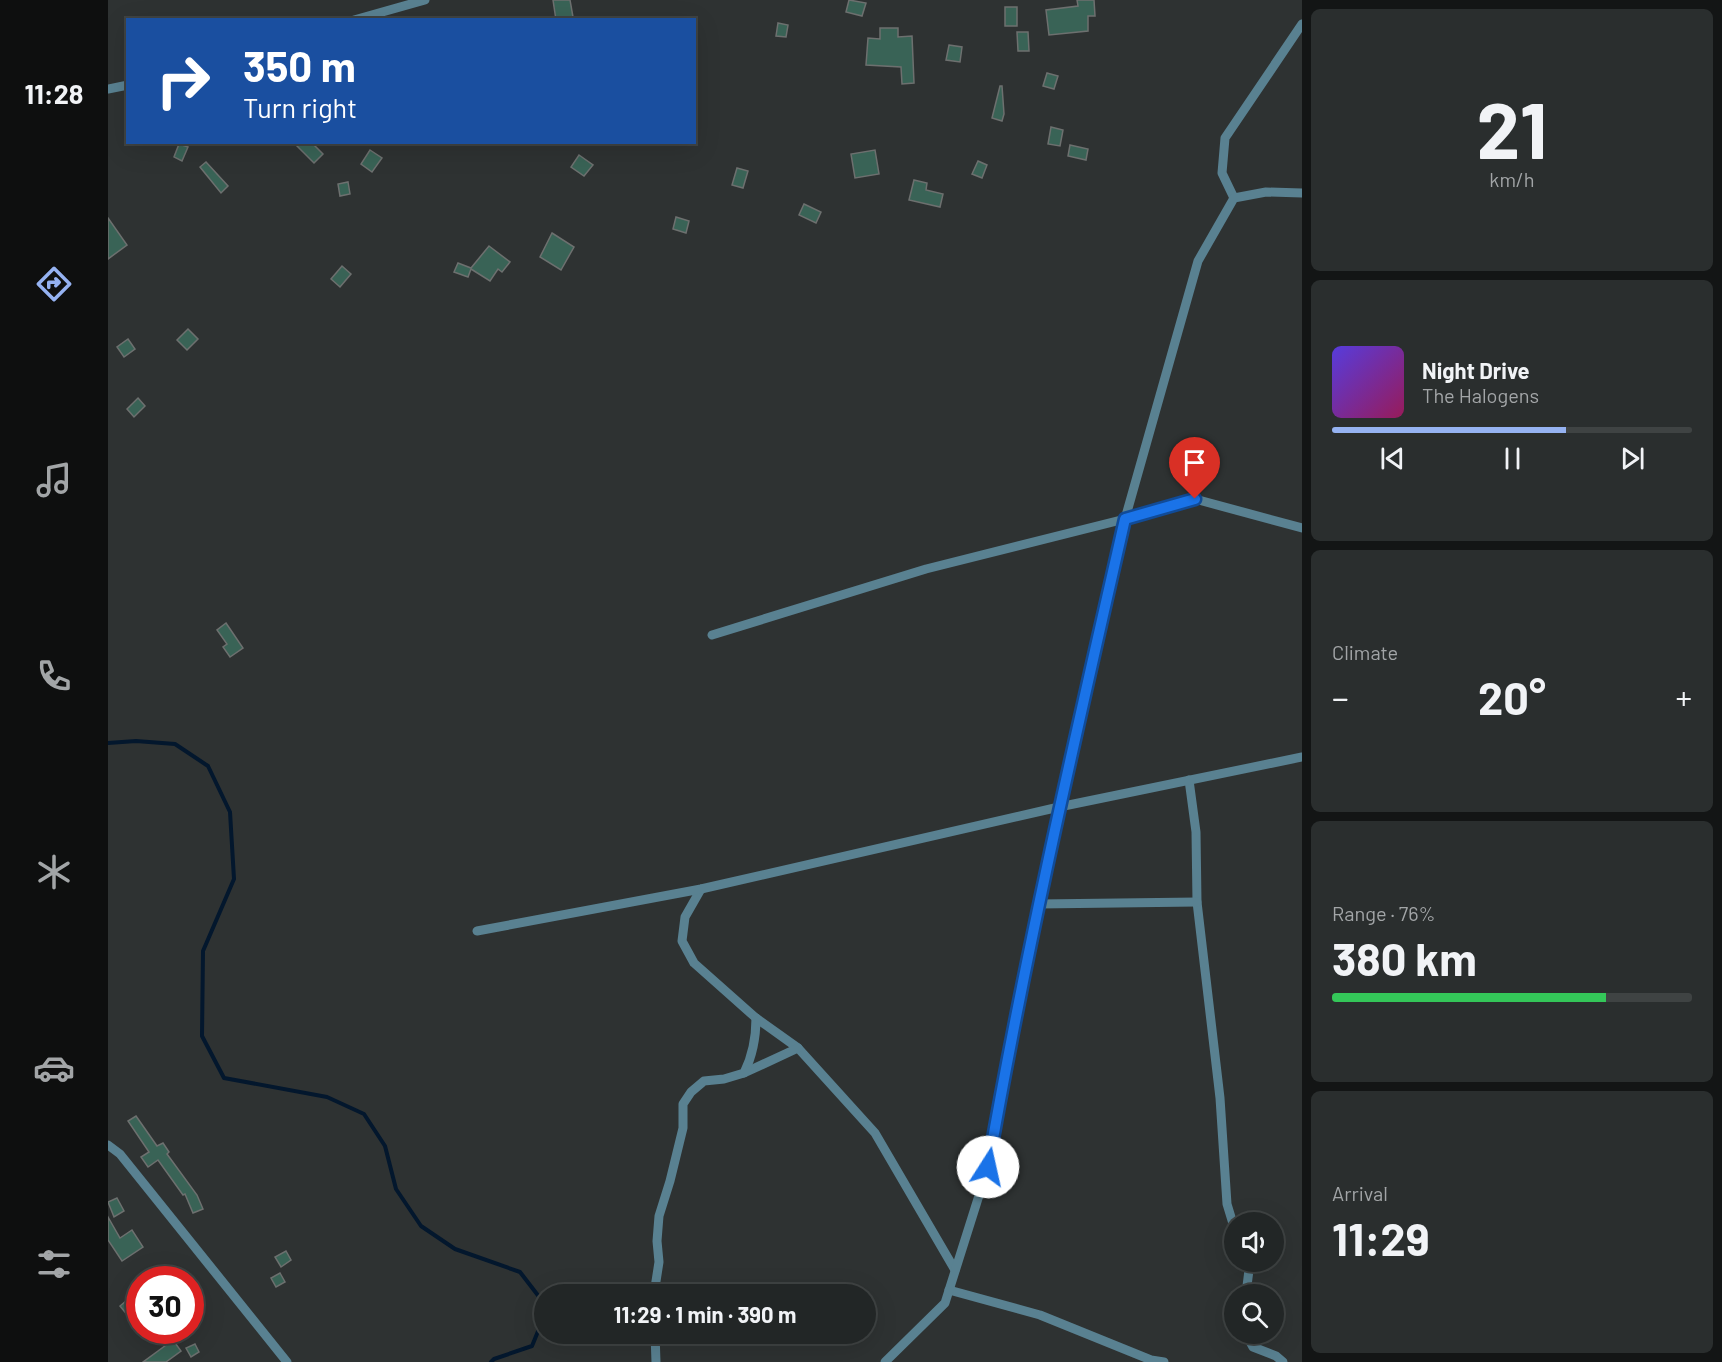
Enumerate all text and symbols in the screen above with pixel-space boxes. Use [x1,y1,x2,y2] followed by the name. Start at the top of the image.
[243,40,356,90] text: 350 m
[144,42,222,120] icon: right
[25,77,83,109] text: 11:28
[1477,81,1547,175] text: 21
[243,91,357,123] text: Turn right
[1489,167,1535,191] text: km/h
[33,263,75,305] icon: directions
[1422,357,1530,383] text: Night Drive
[1422,383,1539,407] text: The Halogens
[1169,437,1220,499] pin
[1376,442,1409,475] icon: previous
[1496,442,1529,475] icon: pause
[1616,442,1649,475] icon: next
[1178,446,1211,479] icon: arrive
[33,459,75,501] icon: music
[1332,640,1398,664] text: Climate
[33,655,75,697] icon: phone
[1478,670,1546,724] text: 20°
[1332,677,1349,717] text: −
[1676,677,1692,717] text: +
[33,851,75,893] icon: climate
[1332,901,1436,925] text: Range · 76%
[1332,931,1477,985] text: 380 km
[33,1047,75,1089] icon: car
[956,1135,1020,1199] position arrow
[1332,1181,1388,1205] text: Arrival
[1332,1211,1430,1265] text: 11:29
[1224,1212,1284,1344] map controls
[1224,1212,1284,1272] button: sound
[33,1243,75,1285] icon: filters
[126,1266,204,1344] speed limit sign: 30
[1224,1284,1284,1344] button: search
[614,1301,796,1327] text: 11:29 · 1 min · 390 m

